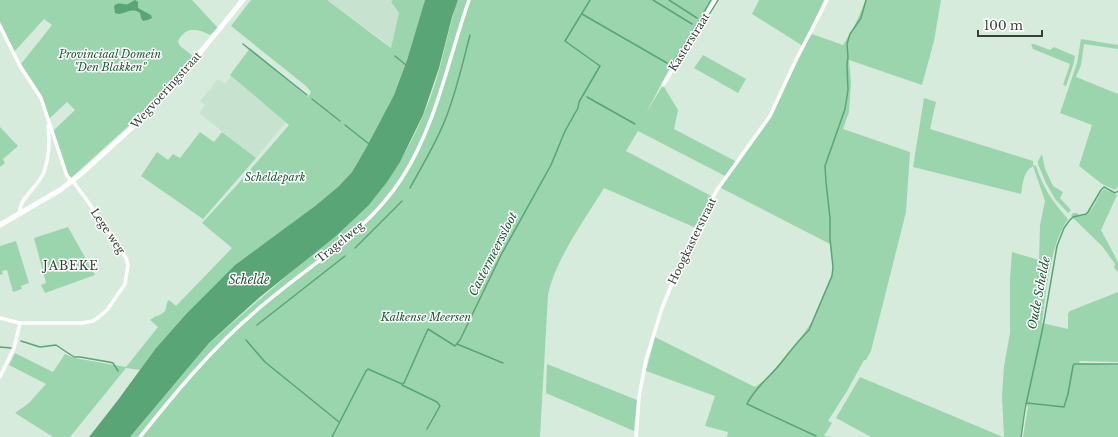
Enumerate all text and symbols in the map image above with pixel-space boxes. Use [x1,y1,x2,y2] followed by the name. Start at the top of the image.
[666,10,713,74] street label: Kasterstraat
[978,12,1042,38] scale bar
[984,18,1023,33] text: 100 m
[58,47,161,74] park label: Provinciaal Domein "Den Blakken"
[127,48,205,132] street label: Wegvoeringstraat
[245,170,306,184] park label: Scheldepark
[665,194,720,287] street label: Hoogkasterstraat
[88,205,129,257] street label: Lege weg
[465,209,520,298] water label: Castermeerssloot
[313,218,367,266] street label: Tragelweg
[1024,255,1053,331] water label: Oude Schelde
[41,258,99,273] district label: JABEKE
[228,272,270,287] water label: Schelde
[380,310,471,324] park label: Kalkense Meersen

